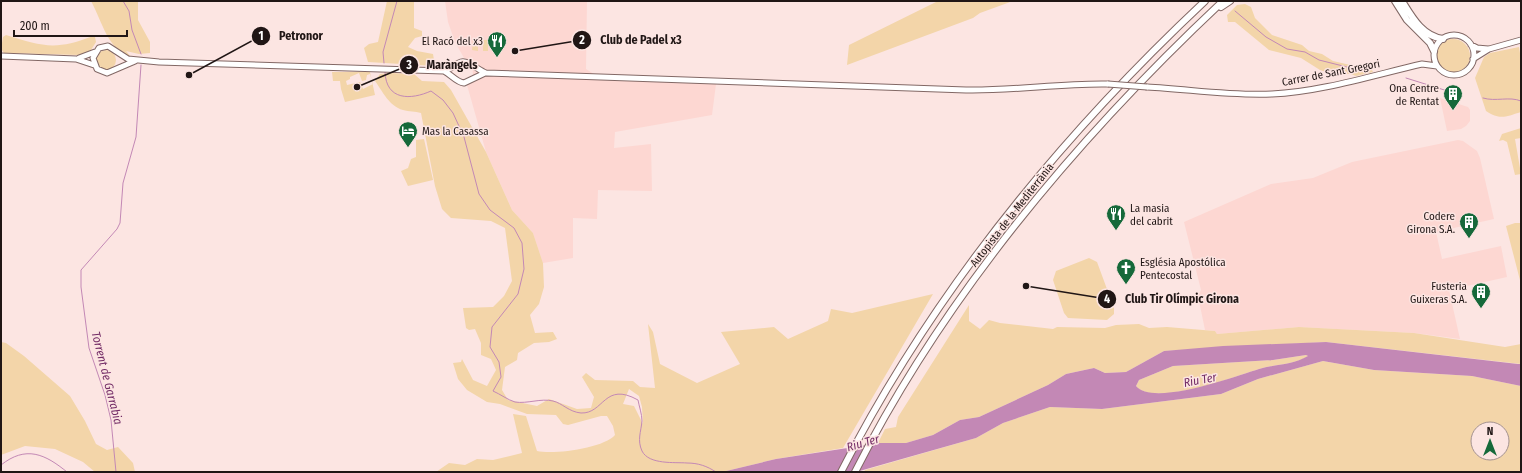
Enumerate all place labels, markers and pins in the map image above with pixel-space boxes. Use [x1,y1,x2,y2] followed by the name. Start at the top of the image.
[251,24,331,48] callout: Petronor
[572,28,690,52] callout: Club de Padel x3
[486,30,508,58] restaurant icon: El Racó del x3
[422,35,483,48] place label: El Racó del x3
[399,53,486,77] callout: Maràngels
[1389,82,1439,108] place label: Ona Centre de Rentat
[1442,83,1464,111] building icon: Ona Centre de Rentat
[397,120,419,148] hotel icon: Mas la Casassa
[422,125,489,138] place label: Mas la Casassa
[1130,202,1173,228] place label: La masia del cabrit
[1105,203,1127,231] restaurant icon: La masia del cabrit
[1407,210,1455,236] place label: Codere Girona S.A.
[1458,211,1480,239] building icon: Codere Girona S.A.
[1140,256,1226,282] place label: Església Apostólica Pentecostal
[1115,257,1137,285] church icon: Església Apostólica Pentecostal
[1410,280,1467,306] place label: Fusteria Guixeras S.A.
[1470,281,1492,309] building icon: Fusteria Guixeras S.A.
[1097,287,1247,311] callout: Club Tir Olímpic Girona

